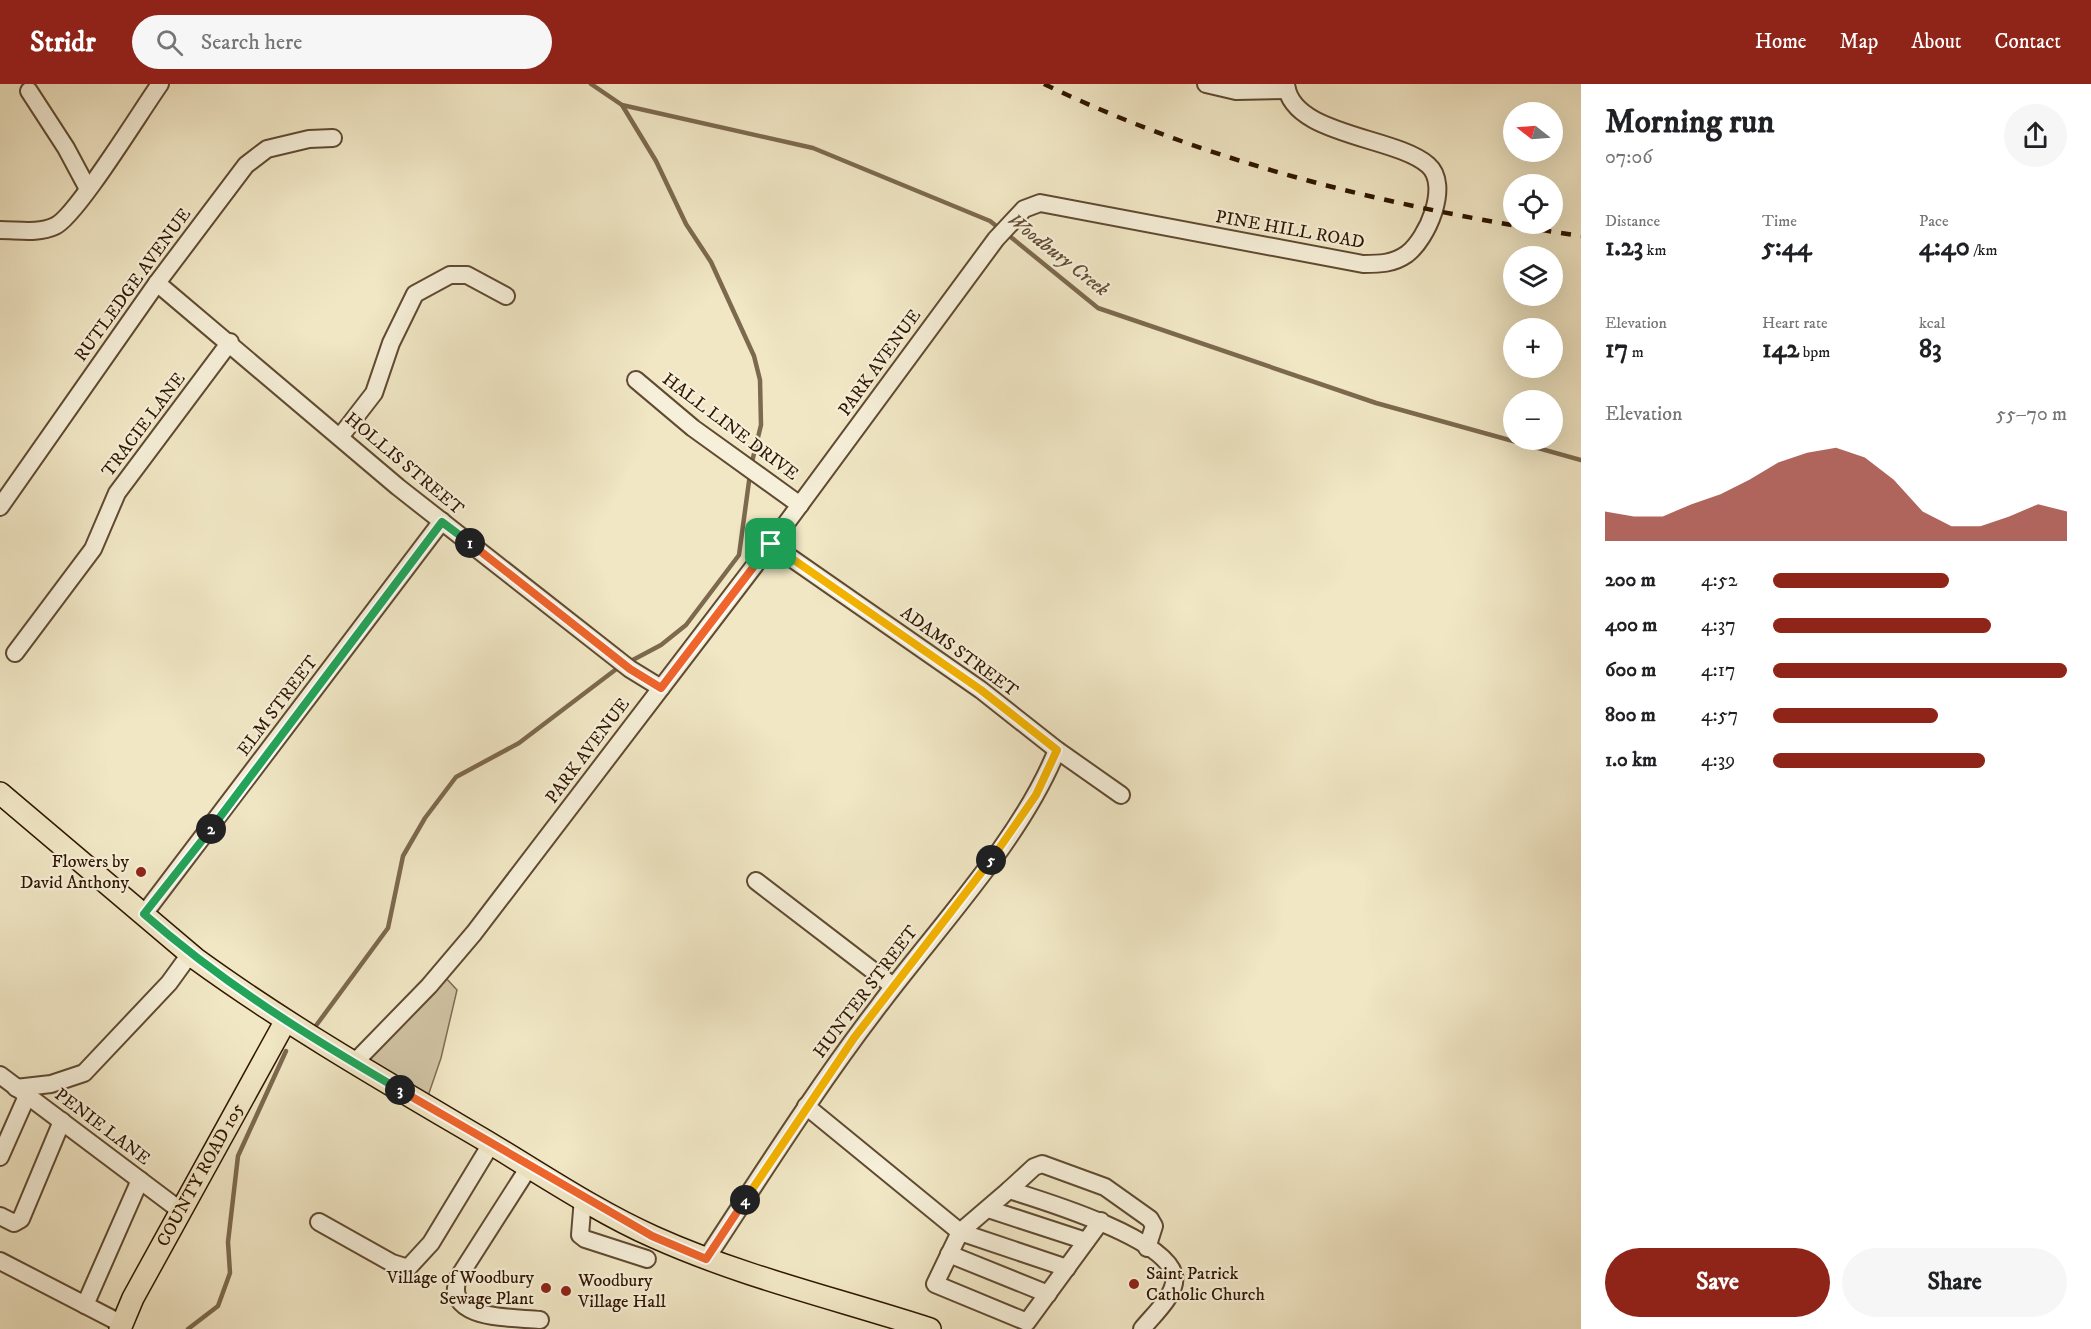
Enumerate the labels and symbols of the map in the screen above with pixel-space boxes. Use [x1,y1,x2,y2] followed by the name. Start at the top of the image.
[1503,102,1563,162] north arrow
[70,204,196,366] street label: RUTLEDGE AVENUE
[1214,206,1366,254] street label: PINE HILL ROAD
[1002,208,1114,303] water label: Woodbury Creek
[834,305,926,421] street label: PARK AVENUE
[98,368,191,482] street label: TRACIE LANE
[658,369,803,486] street label: HALL LINE DRIVE
[340,408,468,520] street label: HOLLIS STREET
[745,518,796,569] pin
[455,528,485,558] pin: 1
[896,602,1022,702] street label: ADAMS STREET
[233,651,323,761] street label: ELM STREET
[541,694,635,808] street label: PARK AVENUE
[196,814,226,844] pin: 2
[976,845,1006,875] pin: 5
[20,851,129,894] place label: Flowers by David Anthony
[134,865,148,879] marker: Flowers by David Anthony
[809,921,923,1063] street label: HUNTER STREET
[385,1075,415,1105] pin: 3
[50,1084,154,1170] street label: PENIE LANE
[152,1099,249,1251] street label: COUNTY ROAD 105
[730,1185,760,1215] pin: 4
[1146,1263,1265,1306] place label: Saint Patrick Catholic Church
[386,1267,534,1310] place label: Village of Woodbury Sewage Plant
[577,1270,667,1313] place label: Woodbury Village Hall
[1127,1277,1141,1291] marker: Saint Patrick Catholic Church
[539,1281,553,1295] marker: Village of Woodbury Sewage Plant
[559,1284,573,1298] marker: Woodbury Village Hall

